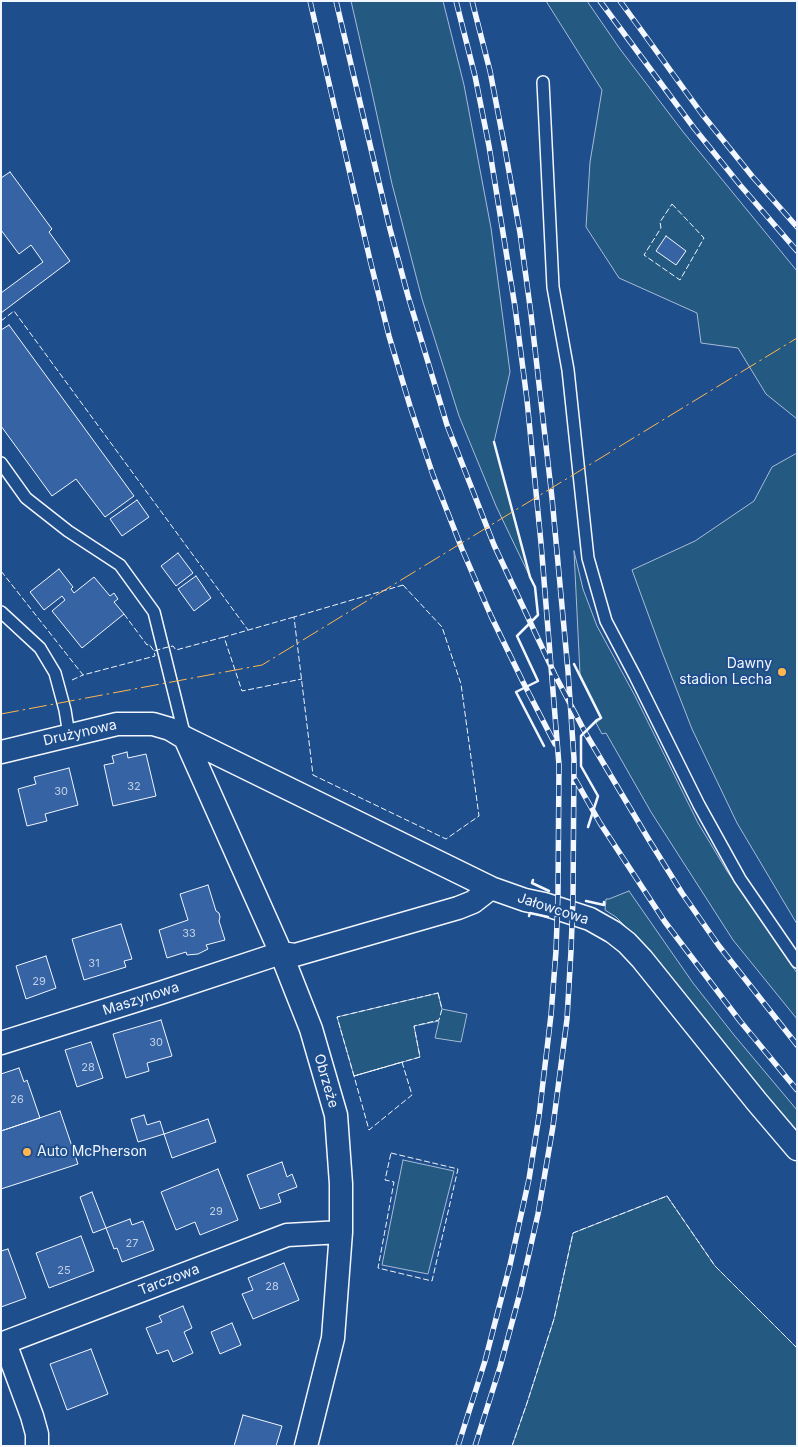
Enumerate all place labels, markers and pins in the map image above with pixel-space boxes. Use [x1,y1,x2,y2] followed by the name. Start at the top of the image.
[679,656,772,689] place label: Dawny stadion Lecha
[776,666,788,678] marker: Dawny stadion Lecha
[37,1144,147,1160] place label: Auto McPherson
[21,1146,33,1158] marker: Auto McPherson

